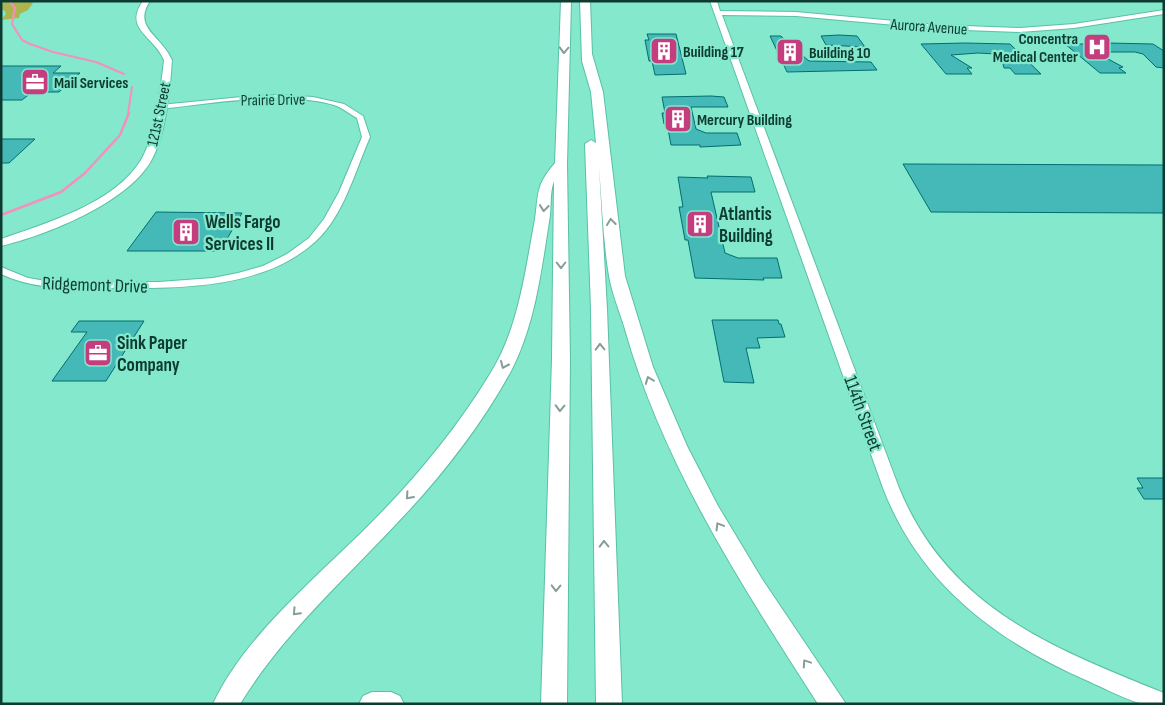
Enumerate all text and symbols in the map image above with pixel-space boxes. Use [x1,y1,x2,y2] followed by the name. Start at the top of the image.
[889,15,968,40] street label: Aurora Avenue
[993,30,1078,67] place label: Concentra Medical Center
[1082,32,1112,62] hospital icon: Concentra Medical Center
[649,36,679,66] building icon: Building 17
[775,37,805,67] building icon: Building 10
[683,43,744,62] place label: Building 17
[809,44,871,63] place label: Building 10
[559,46,569,54] one-way arrow
[20,67,50,97] office icon: Mail Services
[54,74,128,93] place label: Mail Services
[143,80,176,148] street label: 121st Street
[241,90,306,111] street label: Prairie Drive
[663,104,693,134] building icon: Mercury Building
[697,111,792,130] place label: Mercury Building
[718,203,773,248] place label: Atlantis Building
[539,204,550,212] one-way arrow
[685,209,715,239] building icon: Atlantis Building
[205,211,281,256] place label: Wells Fargo Services II
[171,217,201,247] building icon: Wells Fargo Services II
[606,218,617,226] one-way arrow
[556,262,566,269] one-way arrow
[42,272,148,299] street label: Ridgemont Drive
[117,332,187,377] place label: Sink Paper Company
[83,338,113,368] office icon: Sink Paper Company
[595,343,605,350] one-way arrow
[500,360,511,369] one-way arrow
[838,373,887,454] street label: 114th Street
[645,376,655,385] one-way arrow
[555,404,565,412] one-way arrow
[406,490,415,499] one-way arrow
[715,523,725,532] one-way arrow
[599,540,609,548] one-way arrow
[551,584,562,592] one-way arrow
[293,606,302,615] one-way arrow
[803,660,812,669] one-way arrow

